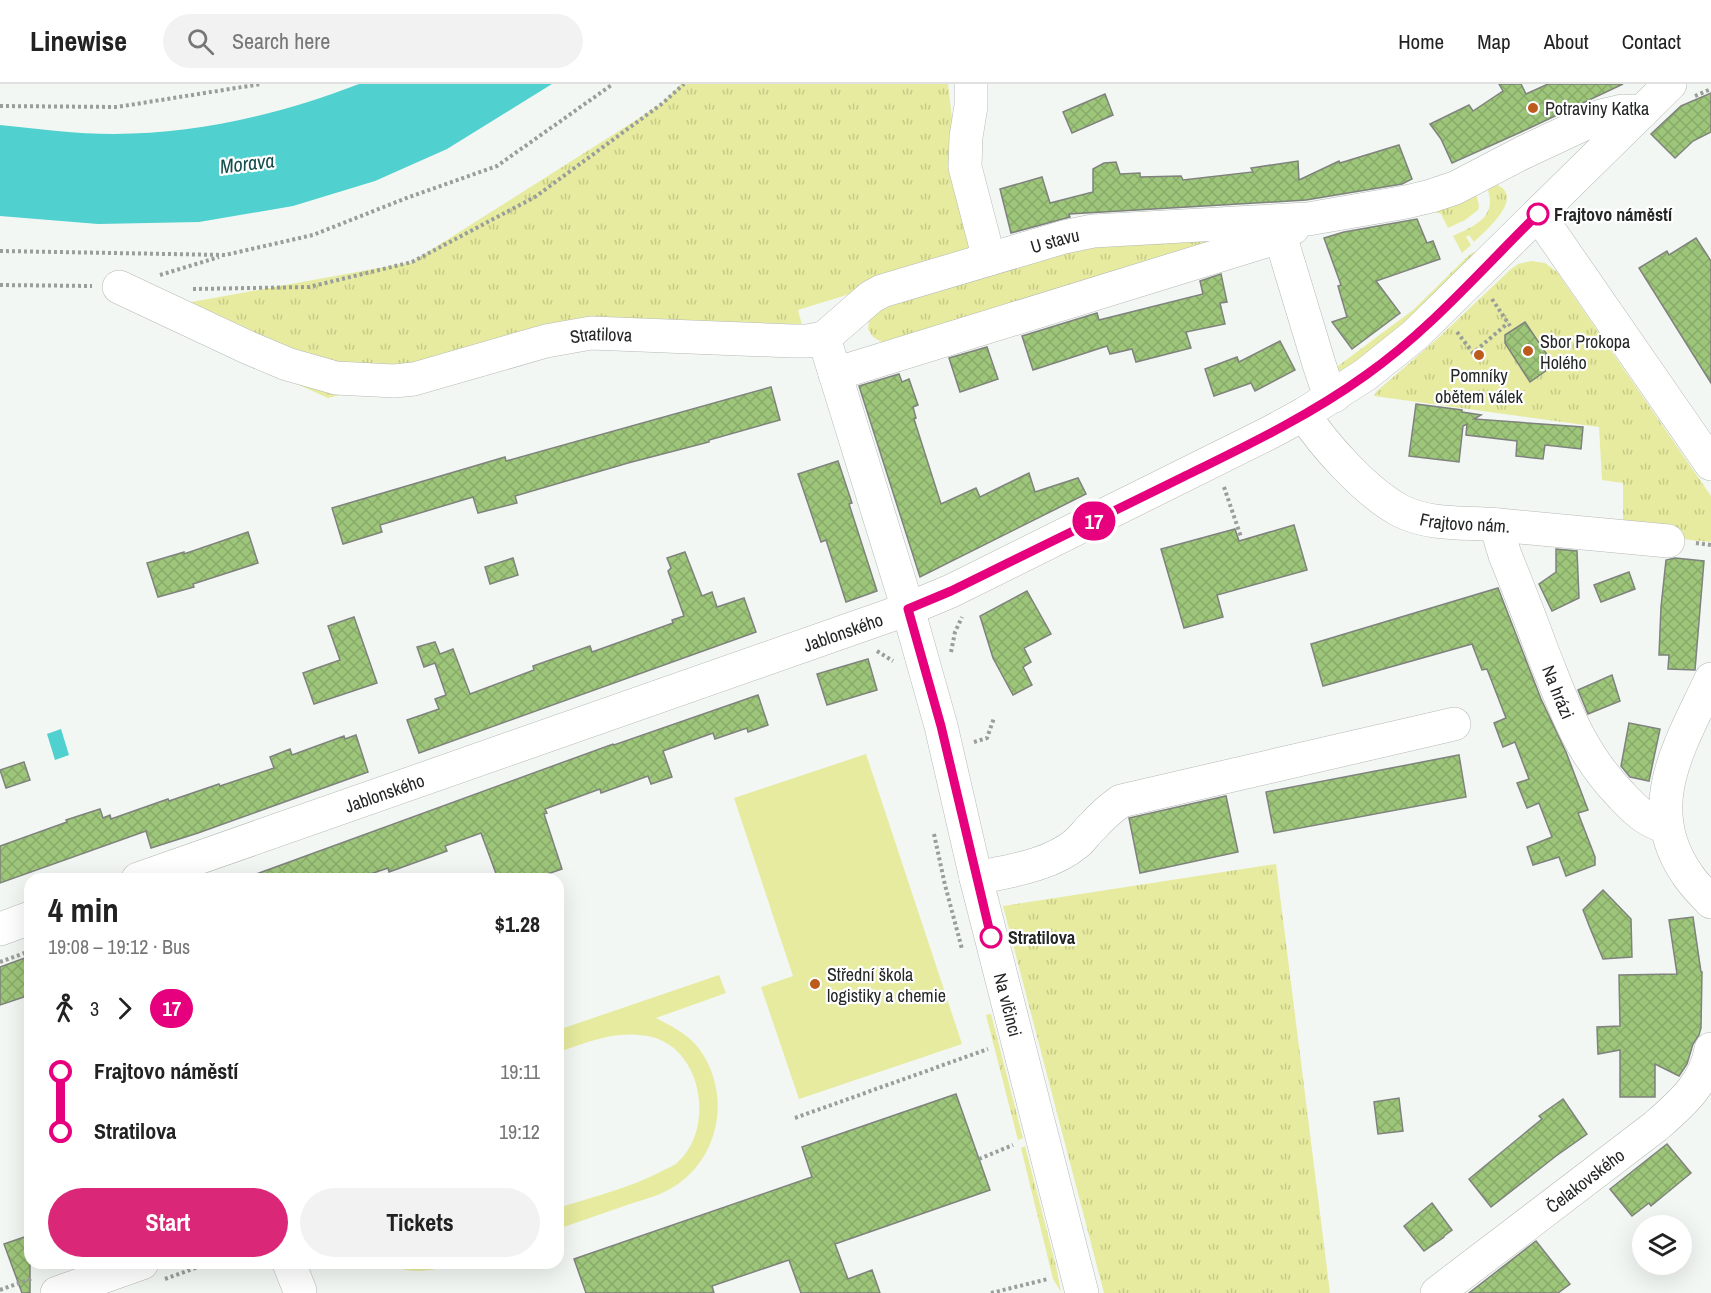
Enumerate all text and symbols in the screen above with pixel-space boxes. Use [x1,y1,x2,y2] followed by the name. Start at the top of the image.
[163,14,583,68] search box
[30,22,127,60] text: Linewise
[184,25,217,58] icon: search
[232,26,330,56] text: Search here
[1398,27,1444,56] text: Home
[1477,27,1511,56] text: Map
[1544,27,1589,56] text: About
[1622,27,1681,56] text: Contact
[1545,96,1649,121] place label: Potraviny Katka
[1526,101,1540,115] marker: Potraviny Katka
[218,146,276,180] water label: Morava
[1554,202,1673,227] place label: Frajtovo náměstí
[1527,203,1549,225] marker: Frajtovo náměstí
[1027,222,1082,259] street label: U stavu
[568,320,633,349] street label: Stratilova
[1540,329,1630,375] place label: Sbor Prokopa Holého
[1521,344,1535,358] marker: Sbor Prokopa Holého
[1472,348,1486,362] marker: Pomníky obětem válek
[1435,363,1524,409] place label: Pomníky obětem válek
[1067,502,1121,540] line badge: 17
[1417,506,1511,538] street label: Frajtovo nám.
[1084,507,1104,536] text: 17
[800,606,886,657] street label: Jablonského
[1537,661,1581,723] street label: Na hrázi
[341,767,428,818] street label: Jablonského
[48,888,119,932] text: 4 min
[495,909,540,939] text: $1.28
[1008,925,1076,950] place label: Stratilova
[980,926,1002,948] marker: Stratilova
[48,933,190,960] text: 19:08 – 19:12 · Bus
[827,962,946,1008] place label: Střední škola logistiky a chemie
[988,970,1028,1039] street label: Na vlčinci
[808,977,822,991] marker: Střední škola logistiky a chemie
[48,992,81,1025] icon: walk
[108,992,141,1025] icon: forward
[162,994,181,1023] text: 17
[90,995,99,1022] text: 3
[94,1056,238,1086] text: Frajtovo náměstí
[500,1058,540,1085] text: 19:11
[94,1116,176,1146] text: Stratilova
[499,1118,540,1145] text: 19:12
[1540,1142,1629,1218] street label: Čelakovského
[48,1188,288,1257] button: Start
[300,1188,540,1257] button: Tickets
[1632,1215,1692,1275] map controls
[1632,1215,1692,1275] button: layers

